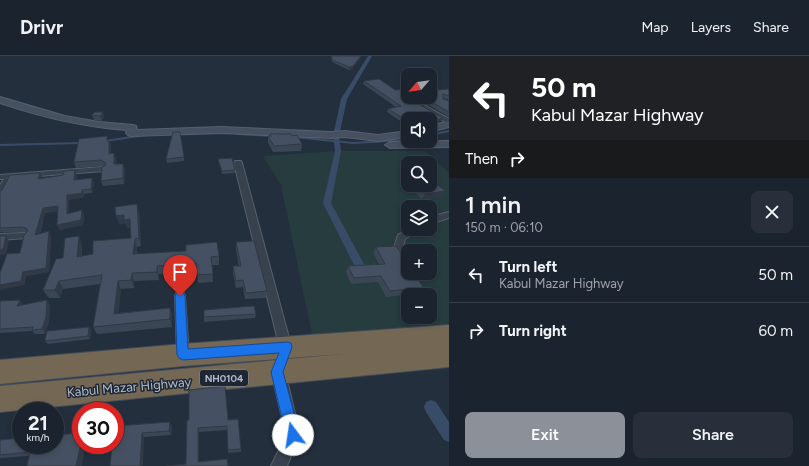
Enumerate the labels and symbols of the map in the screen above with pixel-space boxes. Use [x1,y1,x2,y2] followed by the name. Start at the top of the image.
[401,68,437,104] north arrow
[163,255,197,296] pin
[200,370,248,386] road number: NH0104
[66,374,192,400] street label: Kabul Mazar Highway
[72,402,124,454] speed limit sign: 30
[272,414,314,456] position arrow

